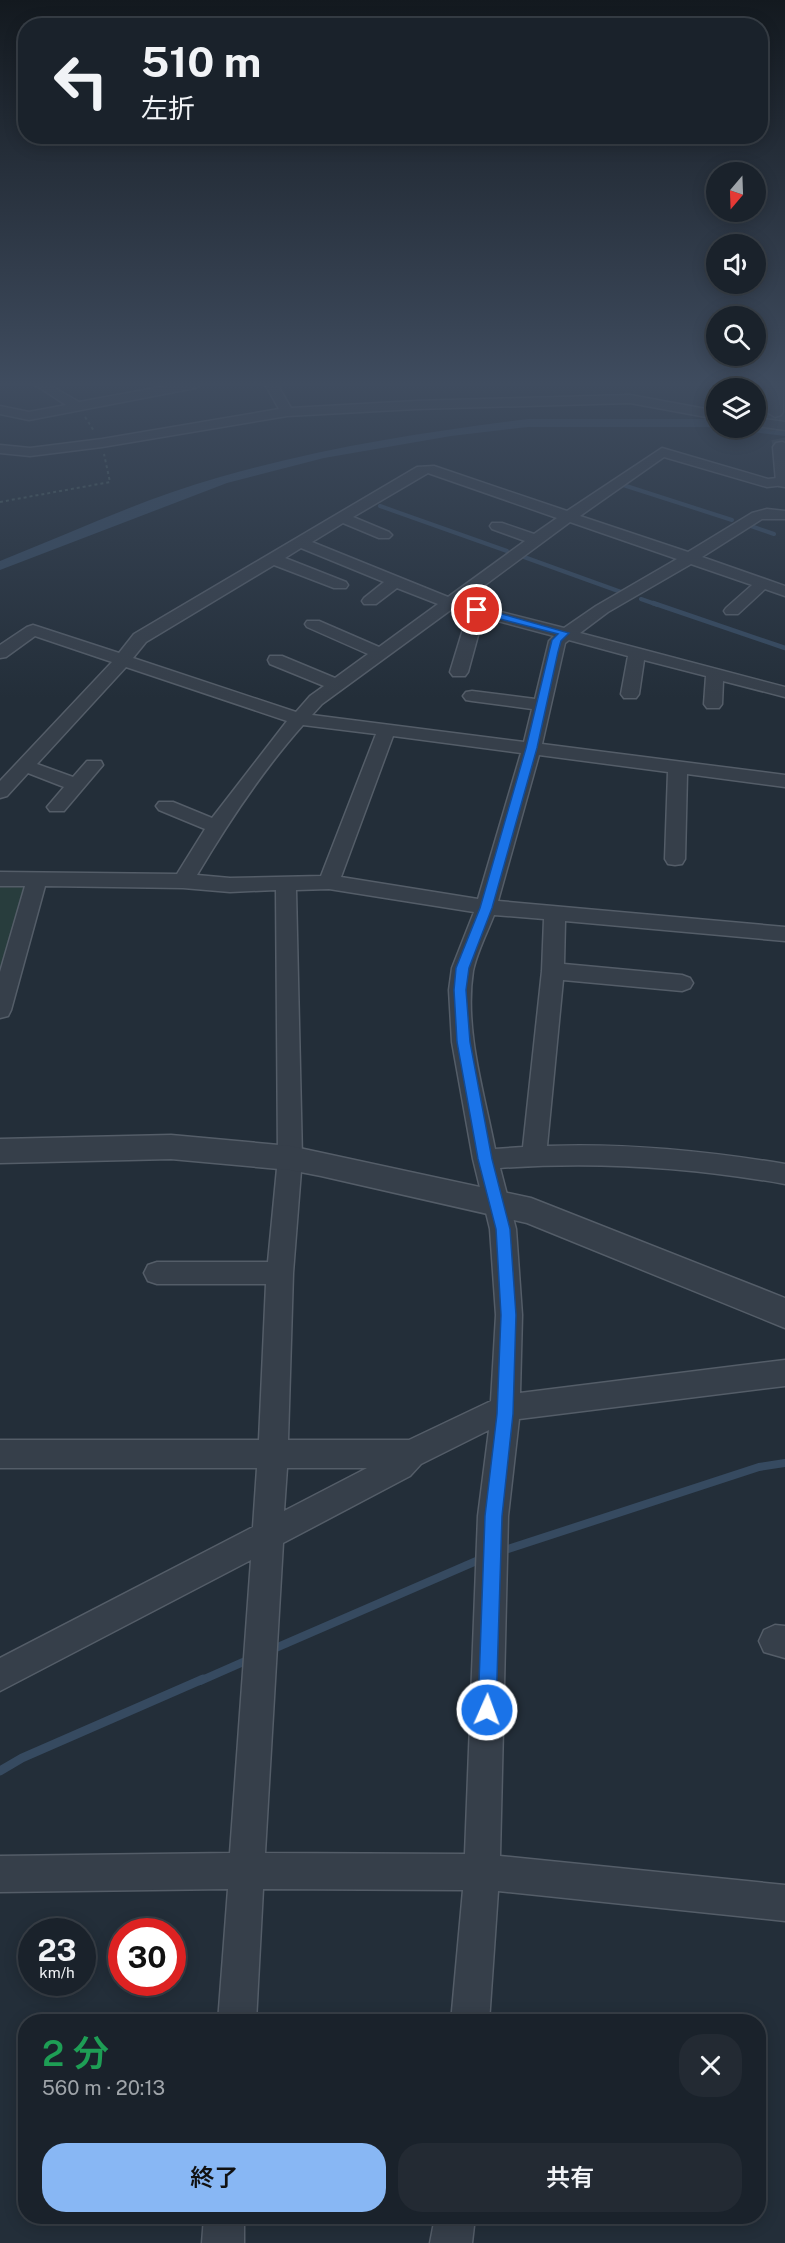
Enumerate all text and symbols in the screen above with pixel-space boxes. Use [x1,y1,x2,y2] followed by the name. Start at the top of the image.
[141,37,261,86] text: 510 m
[42,42,120,120] icon: left
[141,92,195,124] text: 左折
[706,162,766,222] north arrow
[706,162,766,438] map controls
[706,234,766,294] button: sound
[706,306,766,366] button: search
[706,378,766,438] button: layers
[451,584,502,635] pin
[460,593,493,626] icon: arrive
[455,1678,519,1742] position arrow
[108,1918,186,1996] speed limit sign: 30
[37,1932,77,1968] text: 23
[39,1964,75,1981] text: km/h
[42,2032,109,2074] text: 2 分
[679,2034,742,2097] button: close
[42,2076,165,2100] text: 560 m · 20:13
[42,2143,386,2212] button: 終了
[398,2143,742,2212] button: 共有

